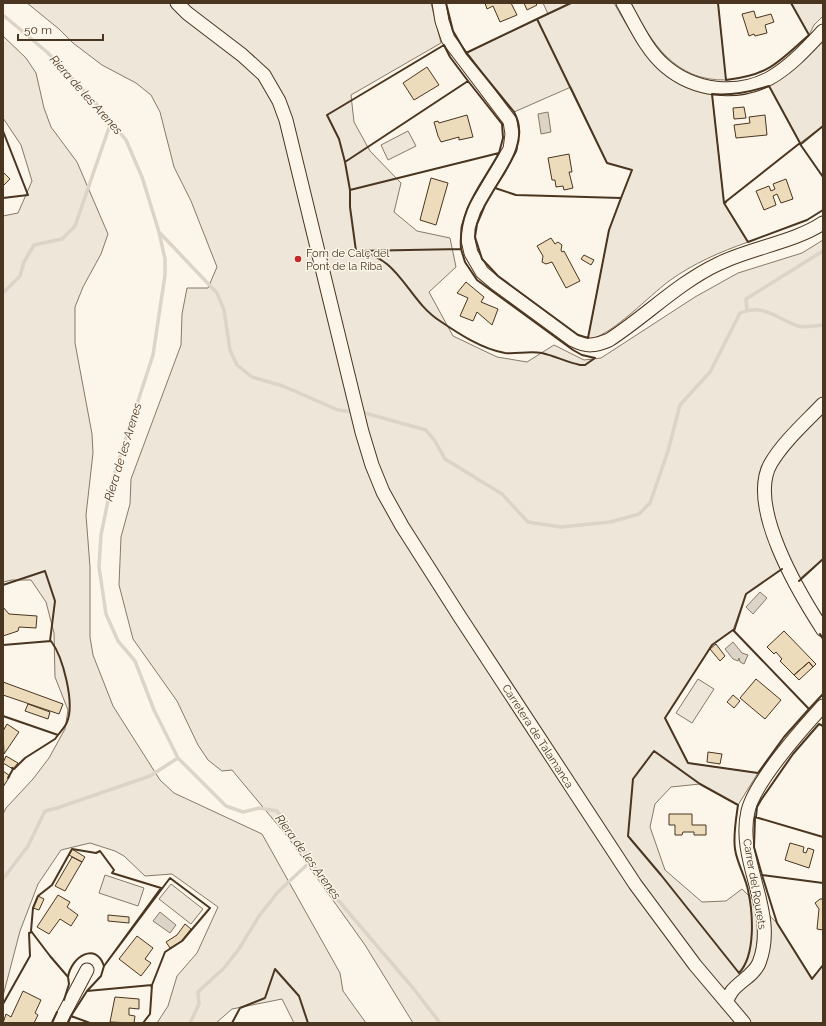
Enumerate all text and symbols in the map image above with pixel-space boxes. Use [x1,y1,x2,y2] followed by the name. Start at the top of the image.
[18,16,103,42] scale bar
[24,23,52,37] text: 50 m
[47,52,126,138] water label: Riera de les Arenes
[306,247,390,273] place label: Forn de Calç del Pont de la Riba
[293,254,303,264] marker: Forn de Calç del Pont de la Riba
[101,401,145,503] water label: Riera de les Arenes
[499,682,576,791] street label: Carretera de Talamanca
[272,812,344,903] water label: Riera de les Arenes
[740,838,769,930] street label: Carrer del Rourets

